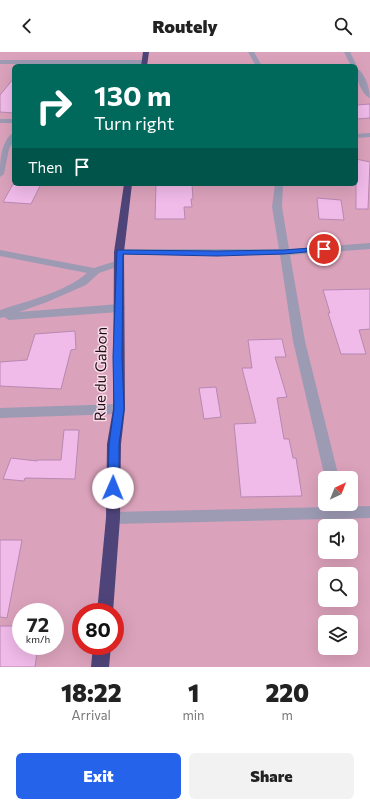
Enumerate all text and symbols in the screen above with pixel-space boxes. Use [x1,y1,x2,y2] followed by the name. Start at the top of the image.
[16,15,38,37] icon: back
[152,15,218,37] text: Routely
[332,15,354,37] icon: search
[94,78,171,112] text: 130 m
[28,80,80,132] icon: right
[94,112,174,134] text: Turn right
[71,156,93,178] icon: arrive
[28,158,63,176] text: Then
[307,232,341,266] pin
[313,238,335,260] icon: arrive
[90,327,110,421] street label: Rue du Gabon
[92,467,134,509] position arrow
[318,471,358,511] north arrow
[318,471,358,655] map controls
[318,519,358,559] button: sound
[318,567,358,607] button: search
[72,603,124,655] speed limit sign: 80
[27,612,49,636] text: 72
[318,615,358,655] button: layers
[26,633,50,645] text: km/h
[61,678,122,707] text: 18:22
[188,678,199,707] text: 1
[265,678,309,707] text: 220
[72,707,111,723] text: Arrival
[182,707,205,723] text: min
[282,707,293,723] text: m
[16,753,181,799] button: Exit
[189,753,354,799] button: Share

